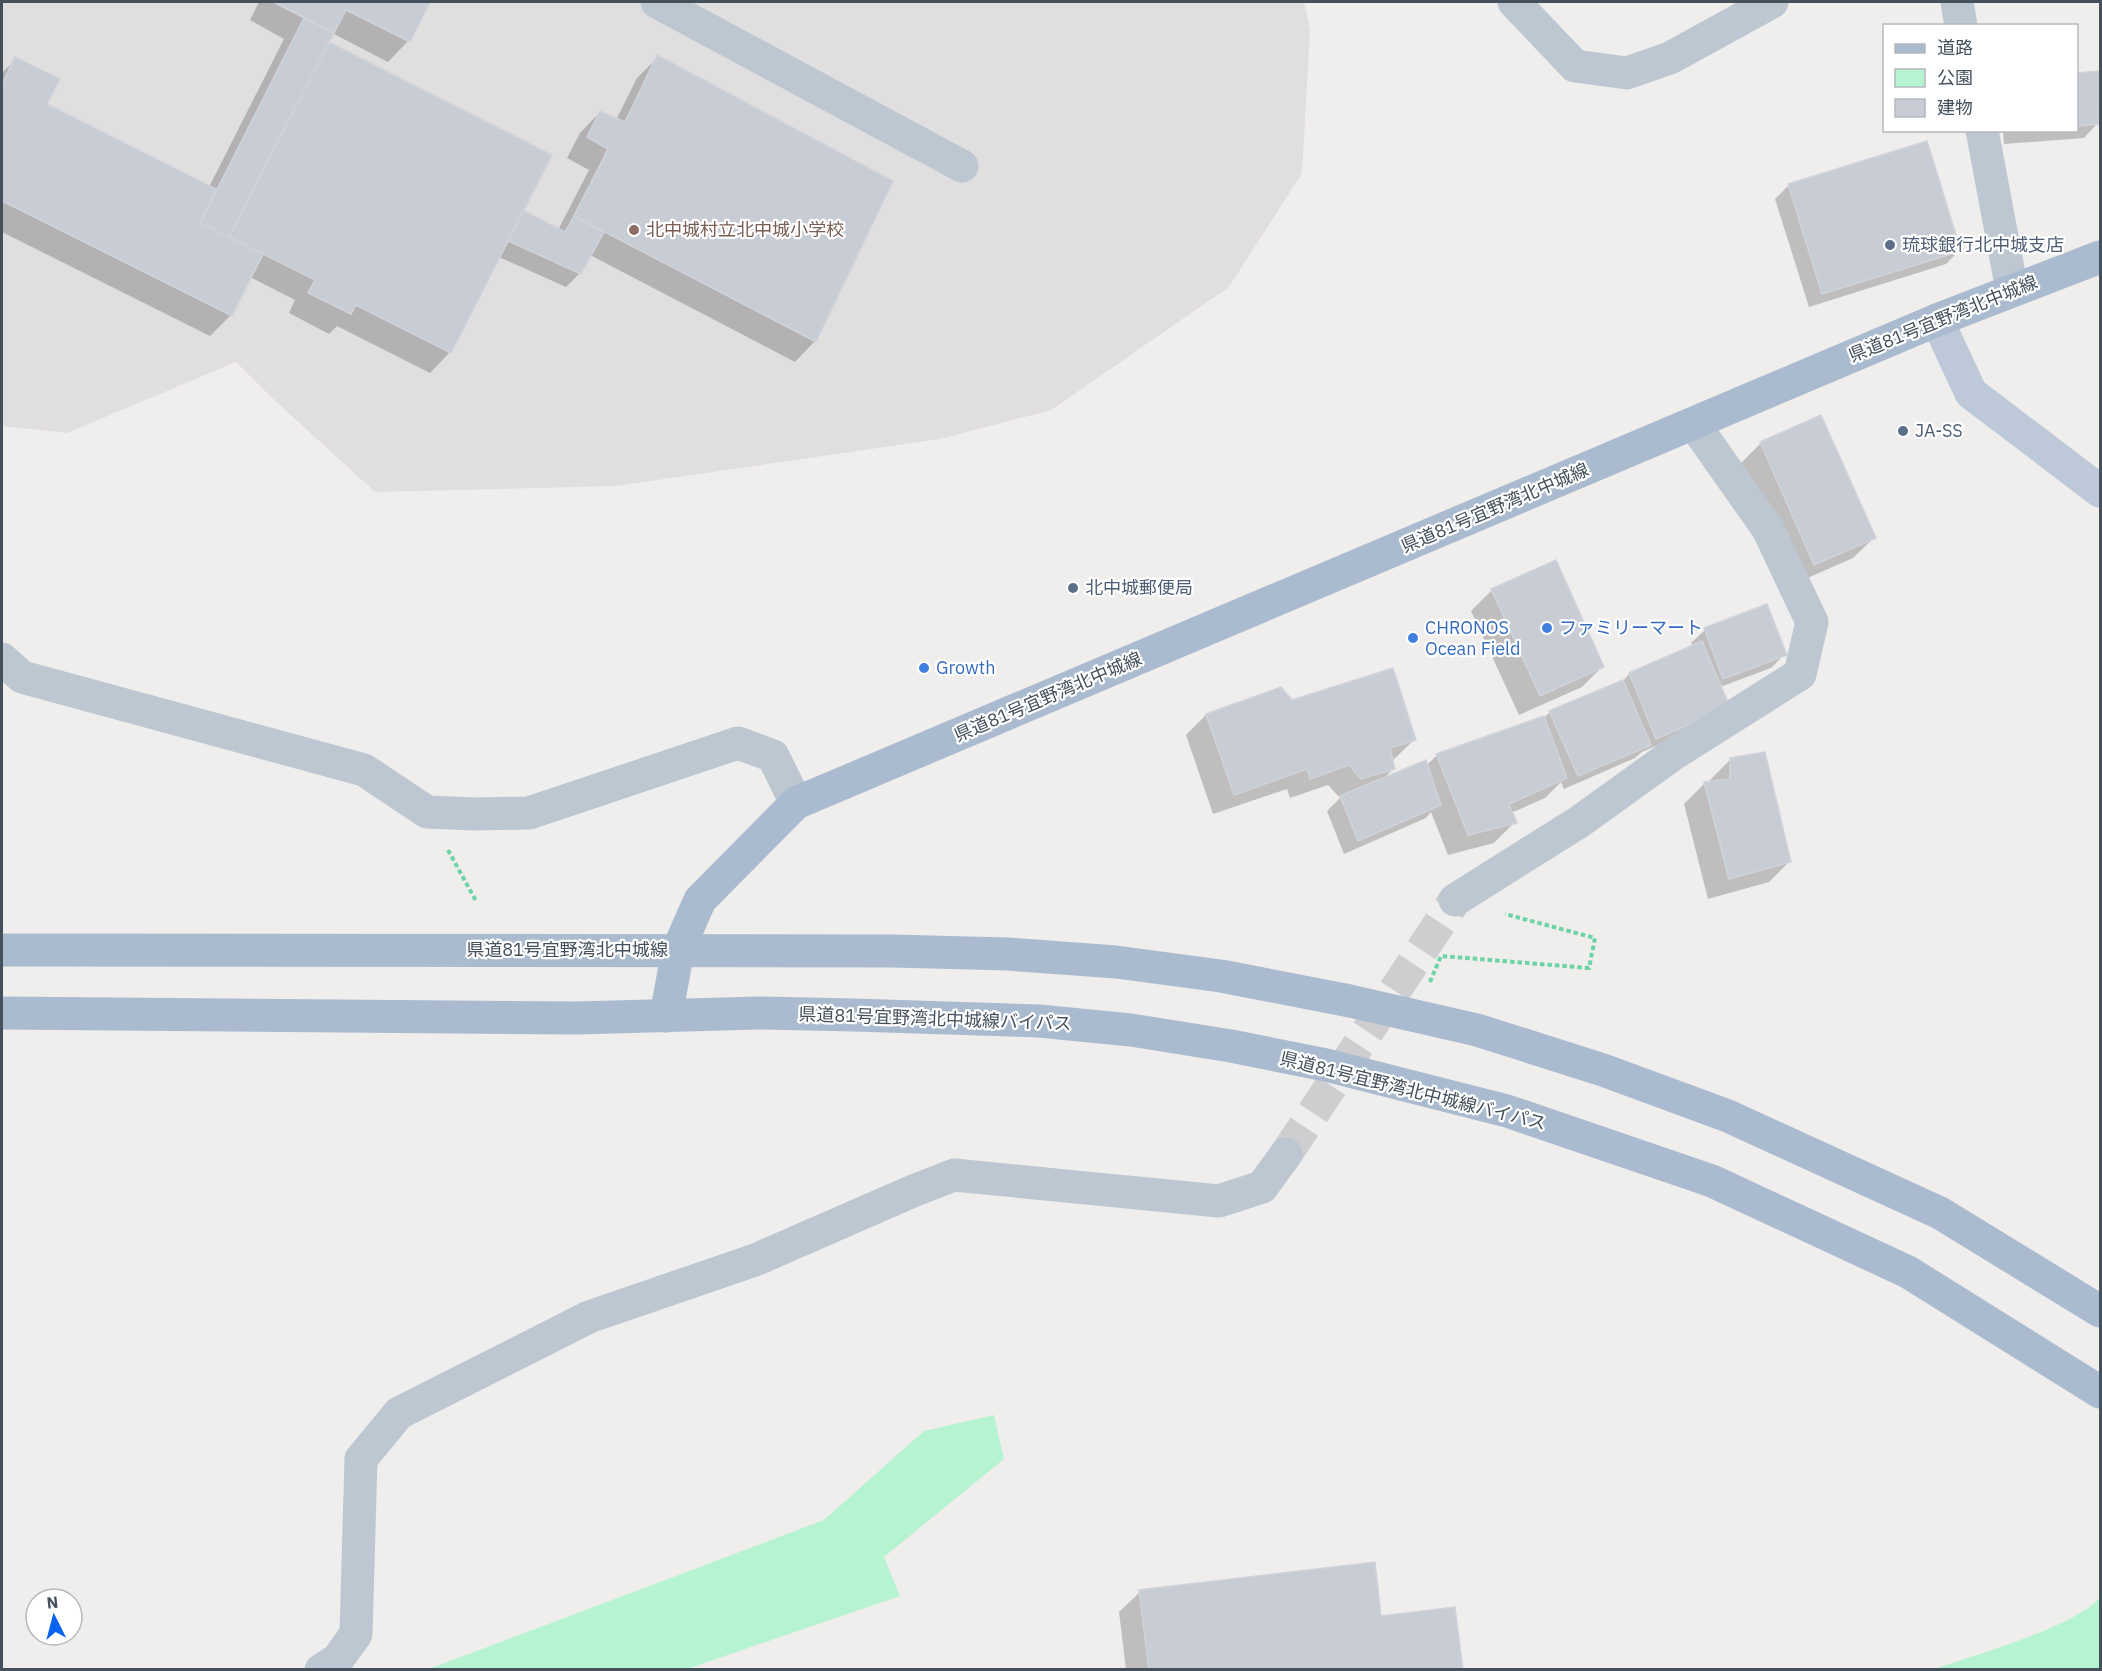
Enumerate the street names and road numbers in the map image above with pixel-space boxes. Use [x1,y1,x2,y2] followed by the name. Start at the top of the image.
[1845,270,2041,367] street label: 県道81号宜野湾北中城線
[1398,458,1592,558] street label: 県道81号宜野湾北中城線
[951,647,1145,747] street label: 県道81号宜野湾北中城線
[466,938,668,961] street label: 県道81号宜野湾北中城線
[798,1002,1072,1035] street label: 県道81号宜野湾北中城線バイパス
[1278,1046,1548,1135] street label: 県道81号宜野湾北中城線バイパス

